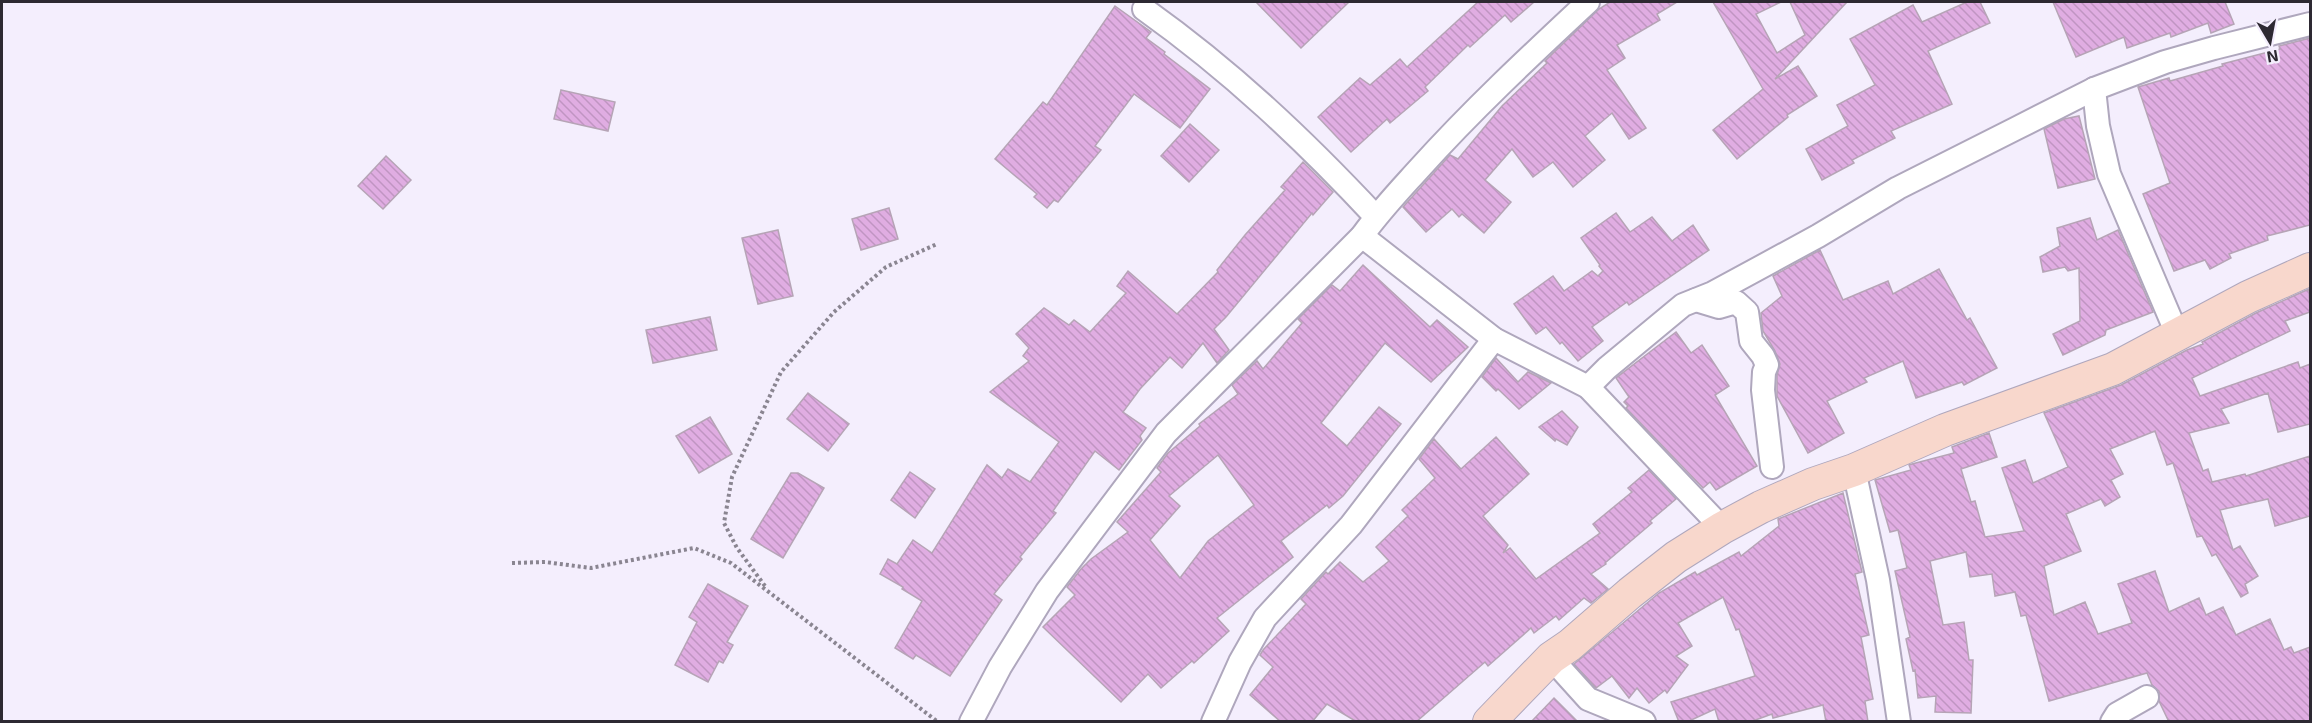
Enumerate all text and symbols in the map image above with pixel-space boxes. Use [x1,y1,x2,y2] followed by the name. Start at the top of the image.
[2240,12,2300,72] north arrow
[2265,47,2280,68] text: N

